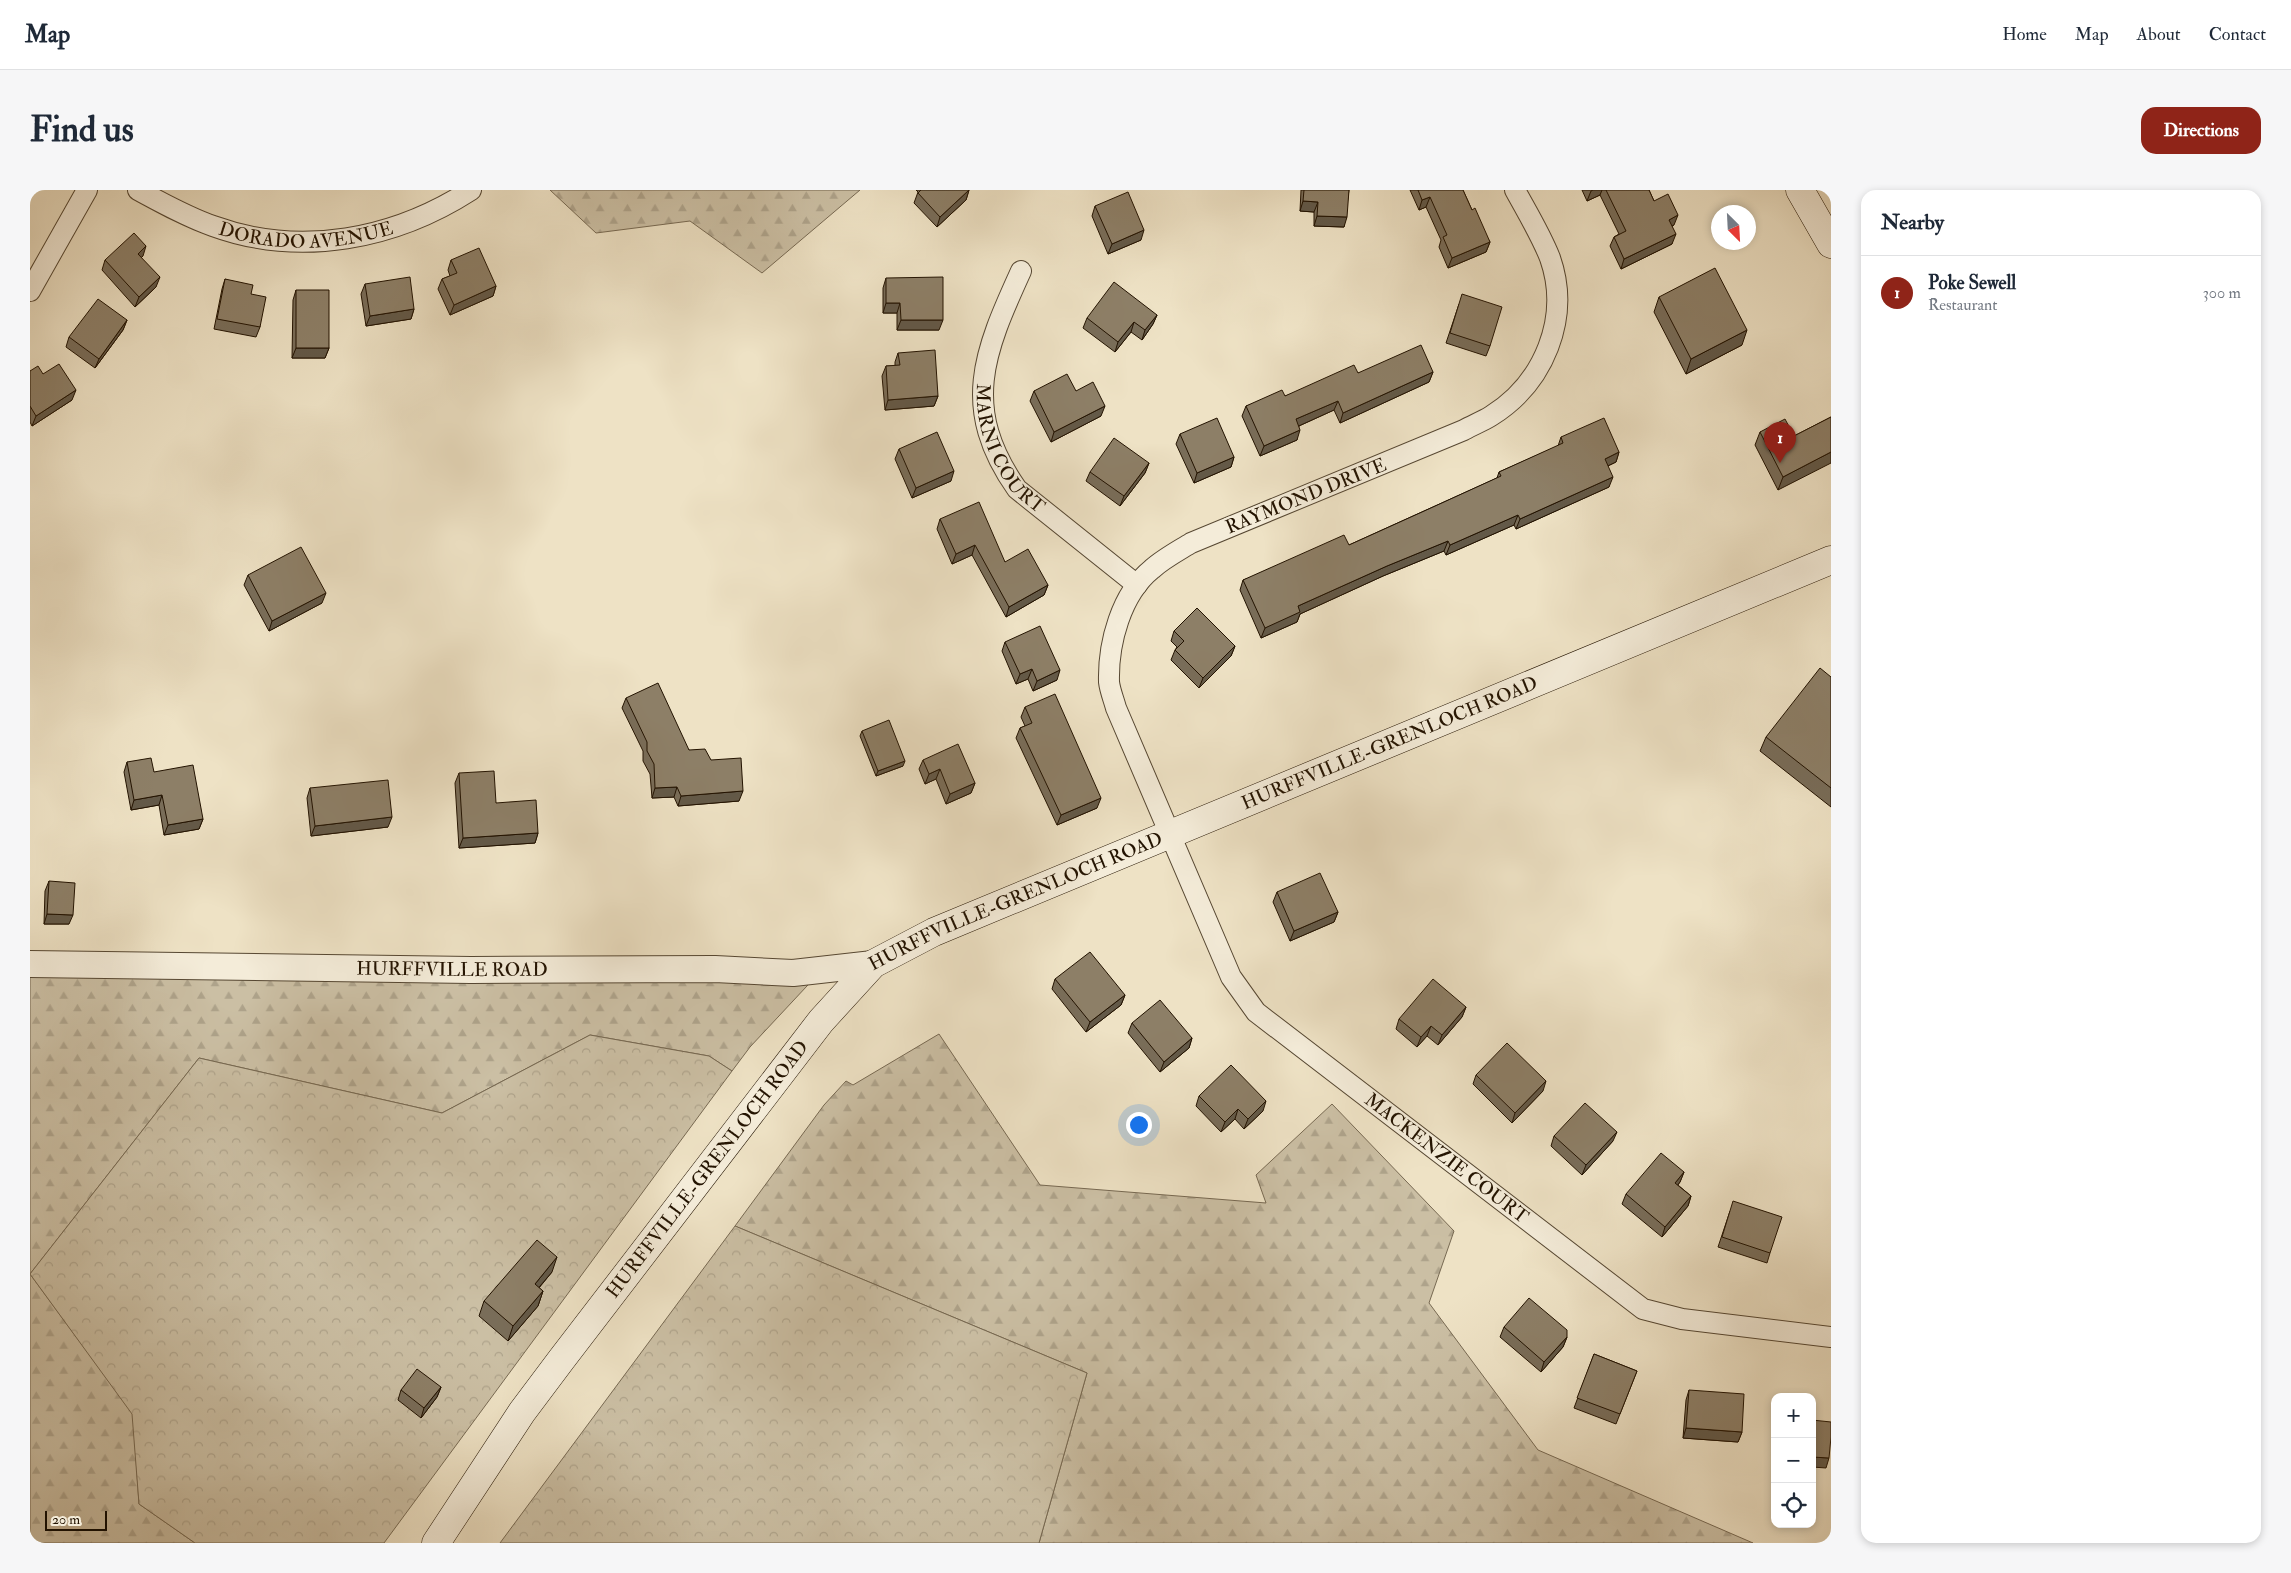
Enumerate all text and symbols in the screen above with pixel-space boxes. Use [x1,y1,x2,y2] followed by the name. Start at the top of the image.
[25,19,70,50] text: Map
[2002,23,2047,46] text: Home
[2075,23,2109,46] text: Map
[2137,23,2181,46] text: About
[2209,23,2266,46] text: Contact
[2141,107,2261,154] button: Directions
[30,108,134,152] text: Find us
[1711,205,1756,250] north arrow
[1881,209,1944,236] text: Nearby
[216,216,396,254] street label: DORADO AVENUE
[1928,271,2016,295] text: Poke Sewell
[1894,283,1900,303] text: 1
[2203,283,2241,303] text: 300 m
[1928,295,1997,315] text: Restaurant
[971,383,1050,519] street label: MARNI COURT
[1764,422,1796,463] pin: 1
[1222,453,1390,539] street label: RAYMOND DRIVE
[1238,671,1541,815] street label: HURFFVILLE-GRENLOCH ROAD
[865,827,1166,976] street label: HURFFVILLE-GRENLOCH ROAD
[356,956,548,982] street label: HURFFVILLE ROAD
[601,1036,814,1303] street label: HURFFVILLE-GRENLOCH ROAD
[1360,1088,1533,1229] street label: MACKENZIE COURT
[1126,1112,1152,1138] your location
[1771,1393,1816,1528] map controls
[1771,1393,1816,1438] button: +
[1771,1438,1816,1483] button: −
[1771,1483,1816,1528] button: locate
[45,1508,108,1531] scale bar
[52,1511,80,1528] text: 20 m

